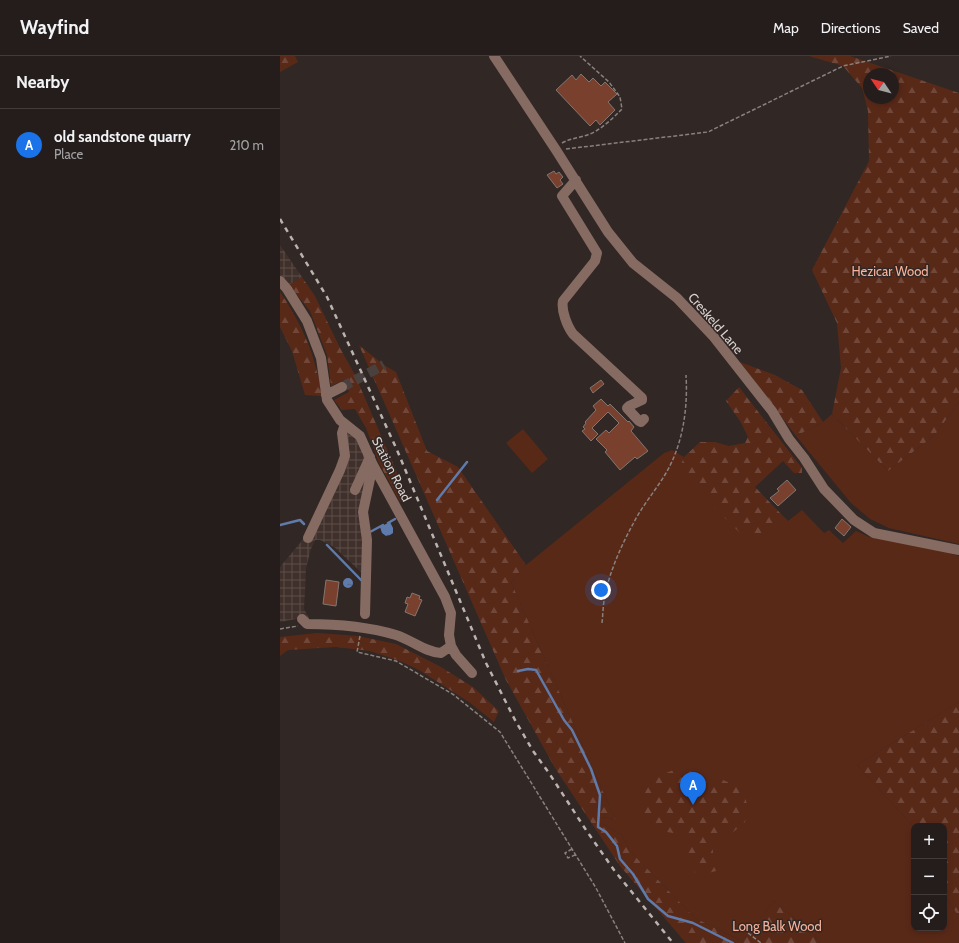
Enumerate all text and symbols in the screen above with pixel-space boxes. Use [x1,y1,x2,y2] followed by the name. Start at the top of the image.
[20,16,89,39] text: Wayfind
[773,19,799,37] text: Map
[821,19,881,37] text: Directions
[903,19,939,37] text: Saved
[863,68,899,104] north arrow
[16,72,69,92] text: Nearby
[54,128,191,146] text: old sandstone quarry
[25,137,33,153] text: A
[230,137,264,153] text: 210 m
[54,146,83,162] text: Place
[851,263,929,279] park label: Hezicar Wood
[685,289,747,357] street label: Creskeld Lane
[369,434,415,504] street label: Station Road
[591,580,611,600] your location
[680,772,706,805] pin: A
[911,823,947,931] map controls
[911,823,947,859] button: +
[911,859,947,895] button: −
[911,895,947,931] button: locate
[732,918,822,934] park label: Long Balk Wood

